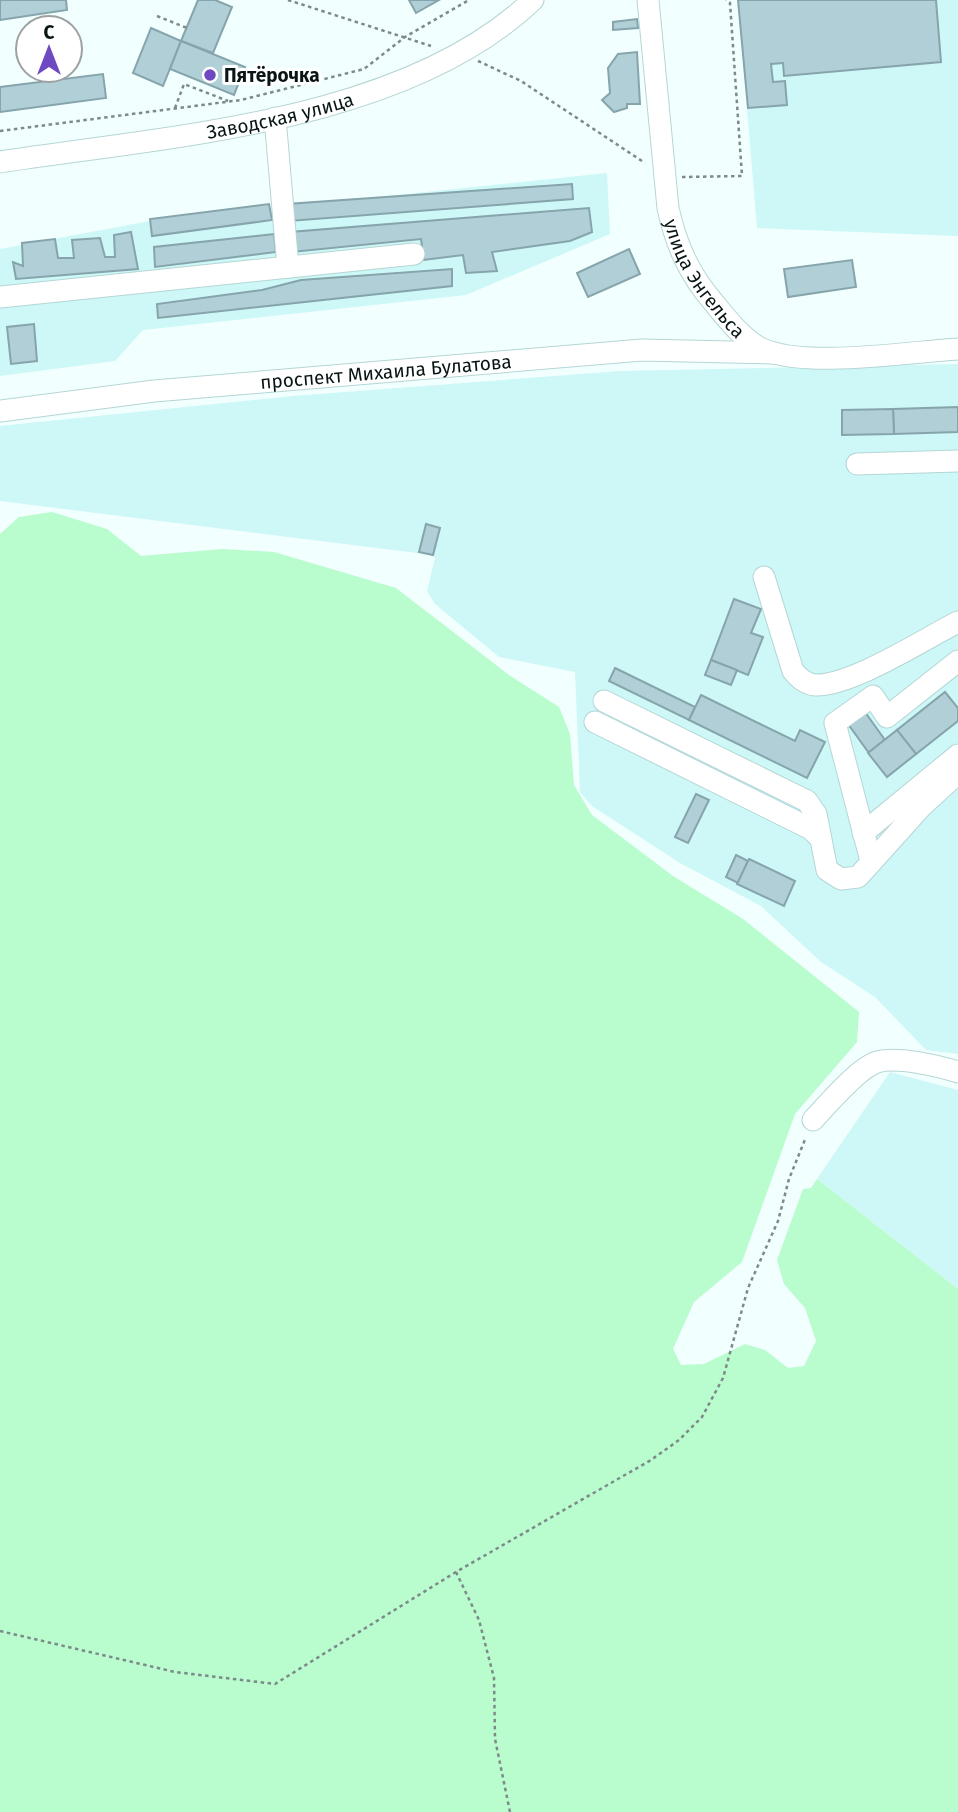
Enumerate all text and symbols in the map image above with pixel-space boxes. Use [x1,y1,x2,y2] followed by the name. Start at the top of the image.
[14,14,84,84] north arrow
[44,21,55,44] text: С
[224,64,320,87] place label: Пятёрочка
[202,67,218,83] marker: Пятёрочка
[205,88,356,144] street label: Заводская улица
[659,216,750,343] street label: улица Энгельса
[259,350,513,394] street label: проспект Михаила Булатова

